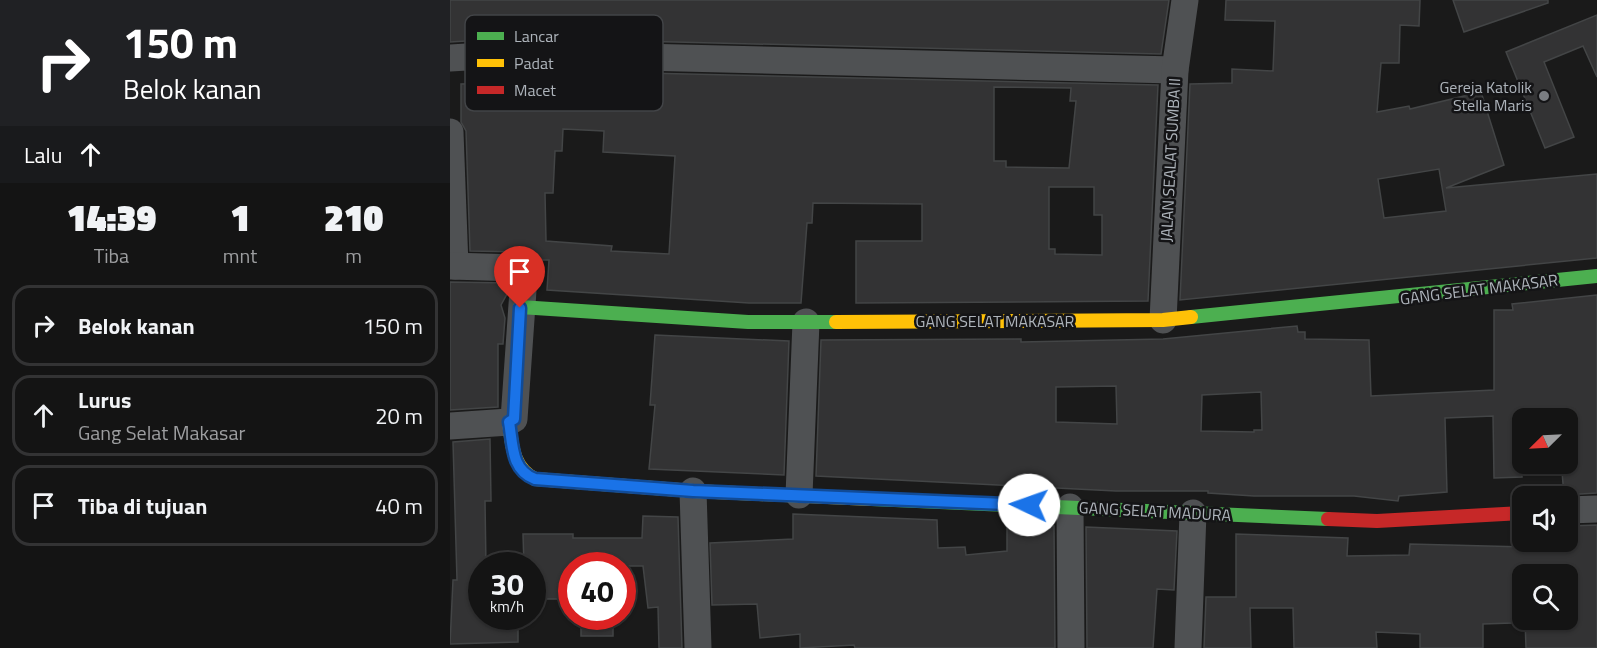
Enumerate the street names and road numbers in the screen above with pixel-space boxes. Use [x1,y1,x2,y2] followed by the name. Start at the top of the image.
[1154,77,1186,243] street label: JALAN SEALAT SUMBA II
[1399,267,1559,311] street label: GANG SELAT MAKASAR
[916,309,1075,333] street label: GANG SELAT MAKASAR
[1078,495,1232,527] street label: GANG SELAT MADURA

